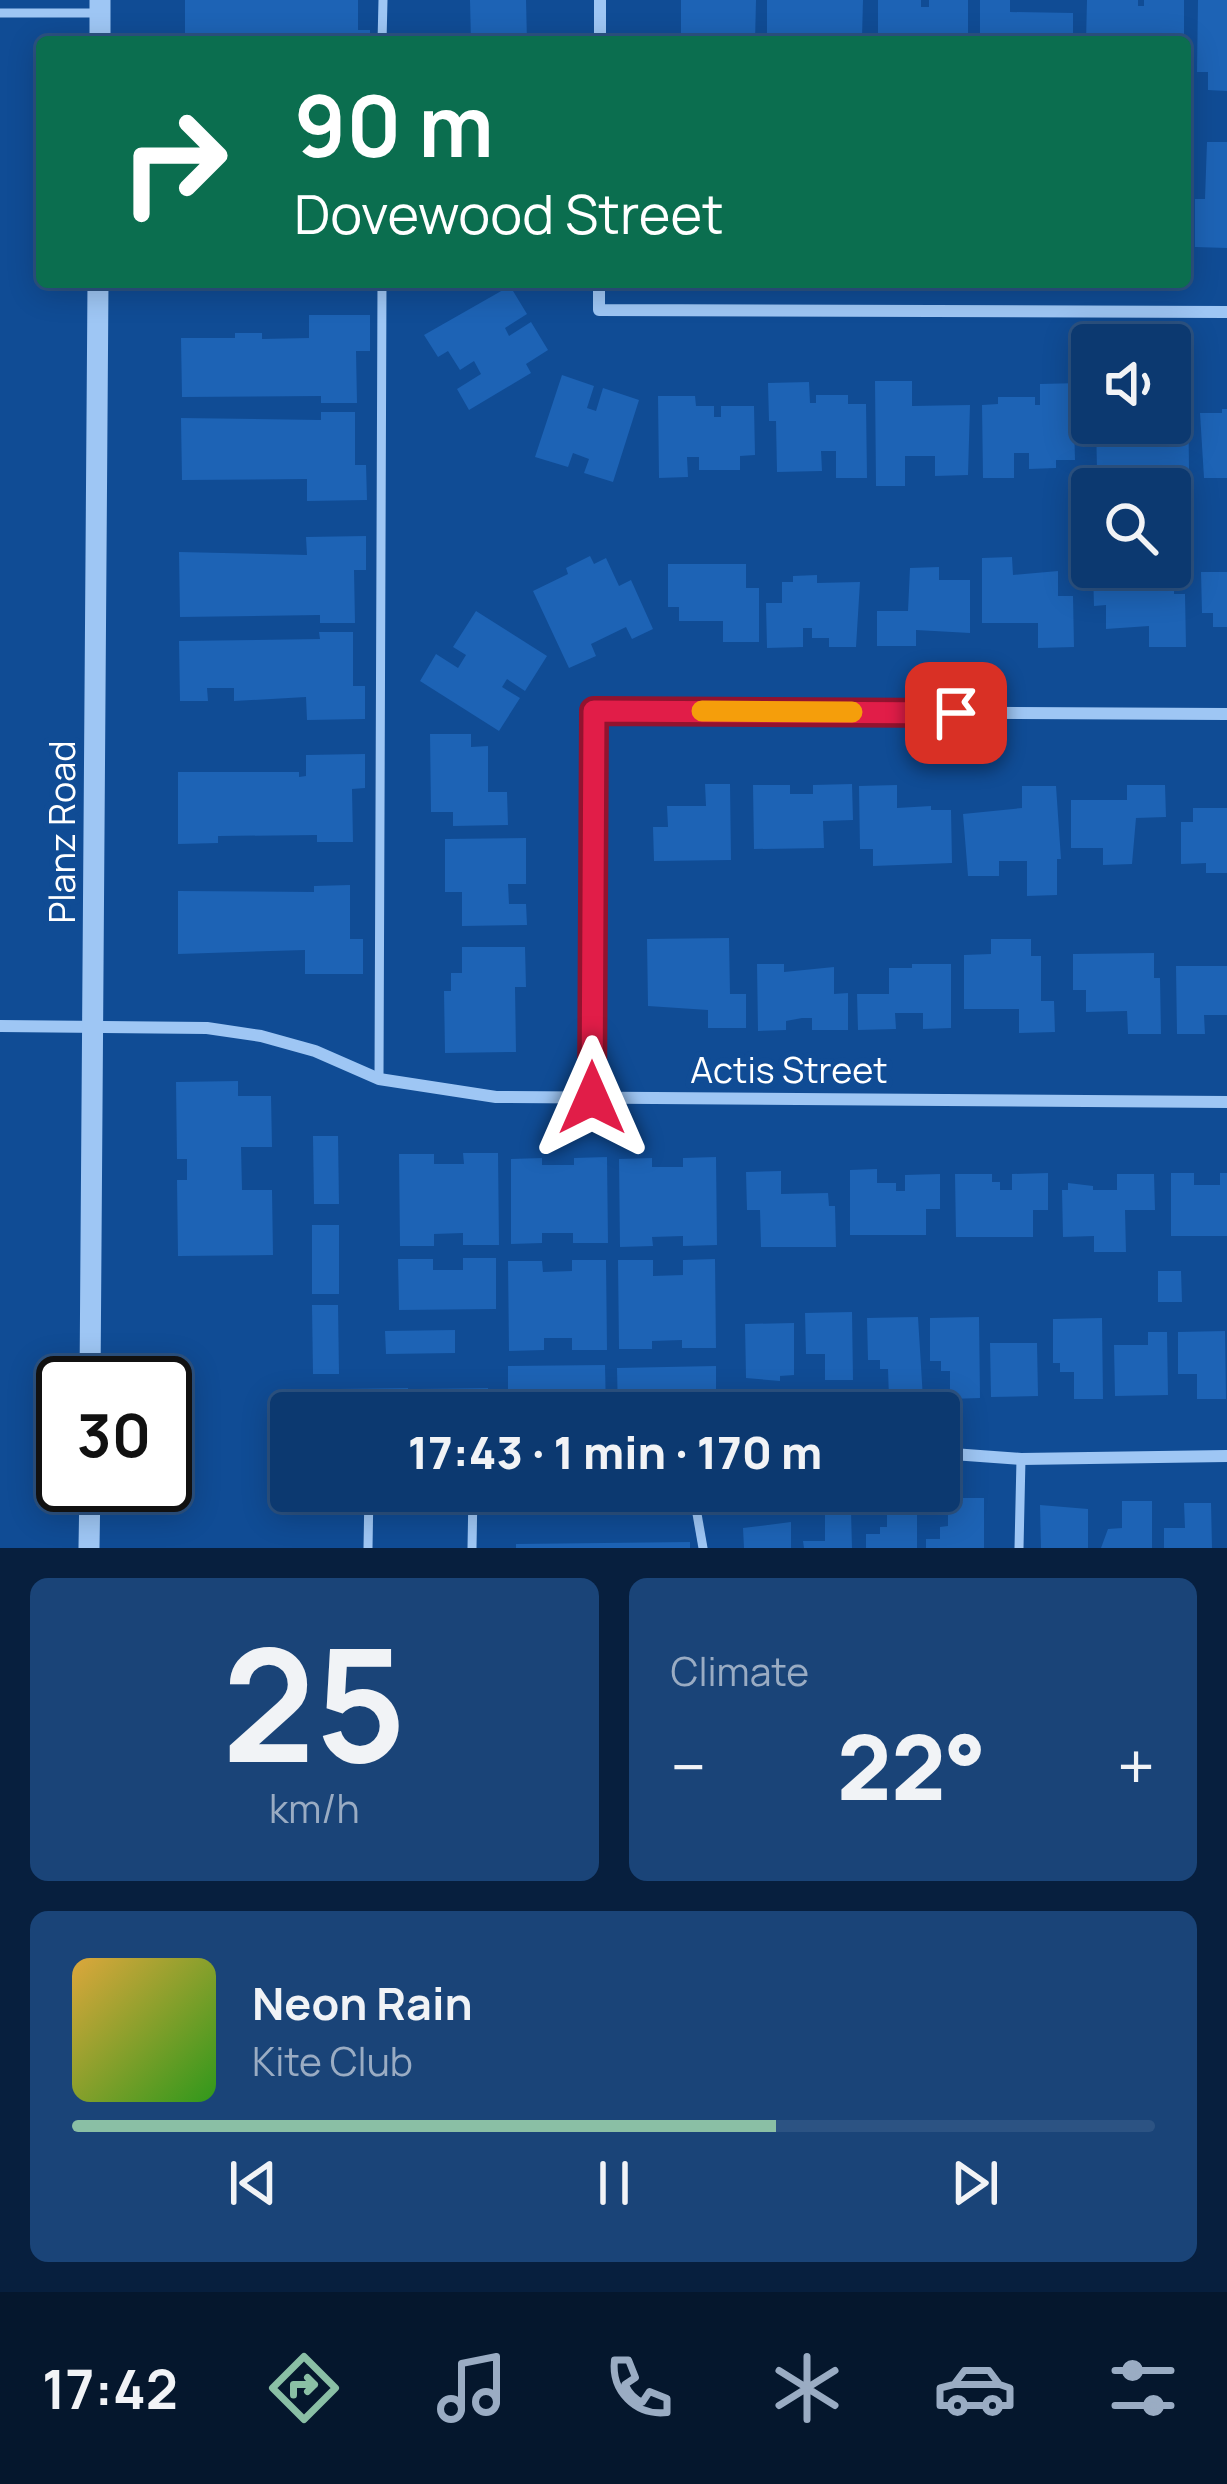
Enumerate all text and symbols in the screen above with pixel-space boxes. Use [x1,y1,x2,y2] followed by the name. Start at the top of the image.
[294,67,494,182] text: 90 m
[96,84,252,240] icon: right
[294,176,724,250] text: Dovewood Street
[1071,324,1191,588] map controls
[1071,324,1191,444] button: sound
[1071,468,1191,588] button: search
[905,662,1007,764] pin
[923,680,989,746] icon: arrive
[37,740,86,924] street label: Planz Road
[529,1035,655,1161] position arrow
[690,1045,888,1094] street label: Actis Street
[36,1356,192,1512] speed limit sign: 30
[408,1421,822,1483] text: 17:43 · 1 min · 170 m
[222,1596,406,1809] text: 25
[671,1644,809,1698] text: Climate
[837,1704,986,1827] text: 22°
[671,1721,706,1811] text: −
[1117,1721,1155,1811] text: +
[269,1781,360,1835] text: km/h
[252,1972,473,2034] text: Neon Rain
[252,2034,413,2088] text: Kite Club
[220,2150,286,2216] icon: previous
[581,2150,647,2216] icon: pause
[942,2150,1008,2216] icon: next
[262,2346,346,2430] icon: directions
[430,2346,514,2430] icon: music
[597,2346,681,2430] icon: phone
[765,2346,849,2430] icon: climate
[933,2346,1017,2430] icon: car
[1101,2346,1185,2430] icon: filters
[42,2351,178,2425] text: 17:42

